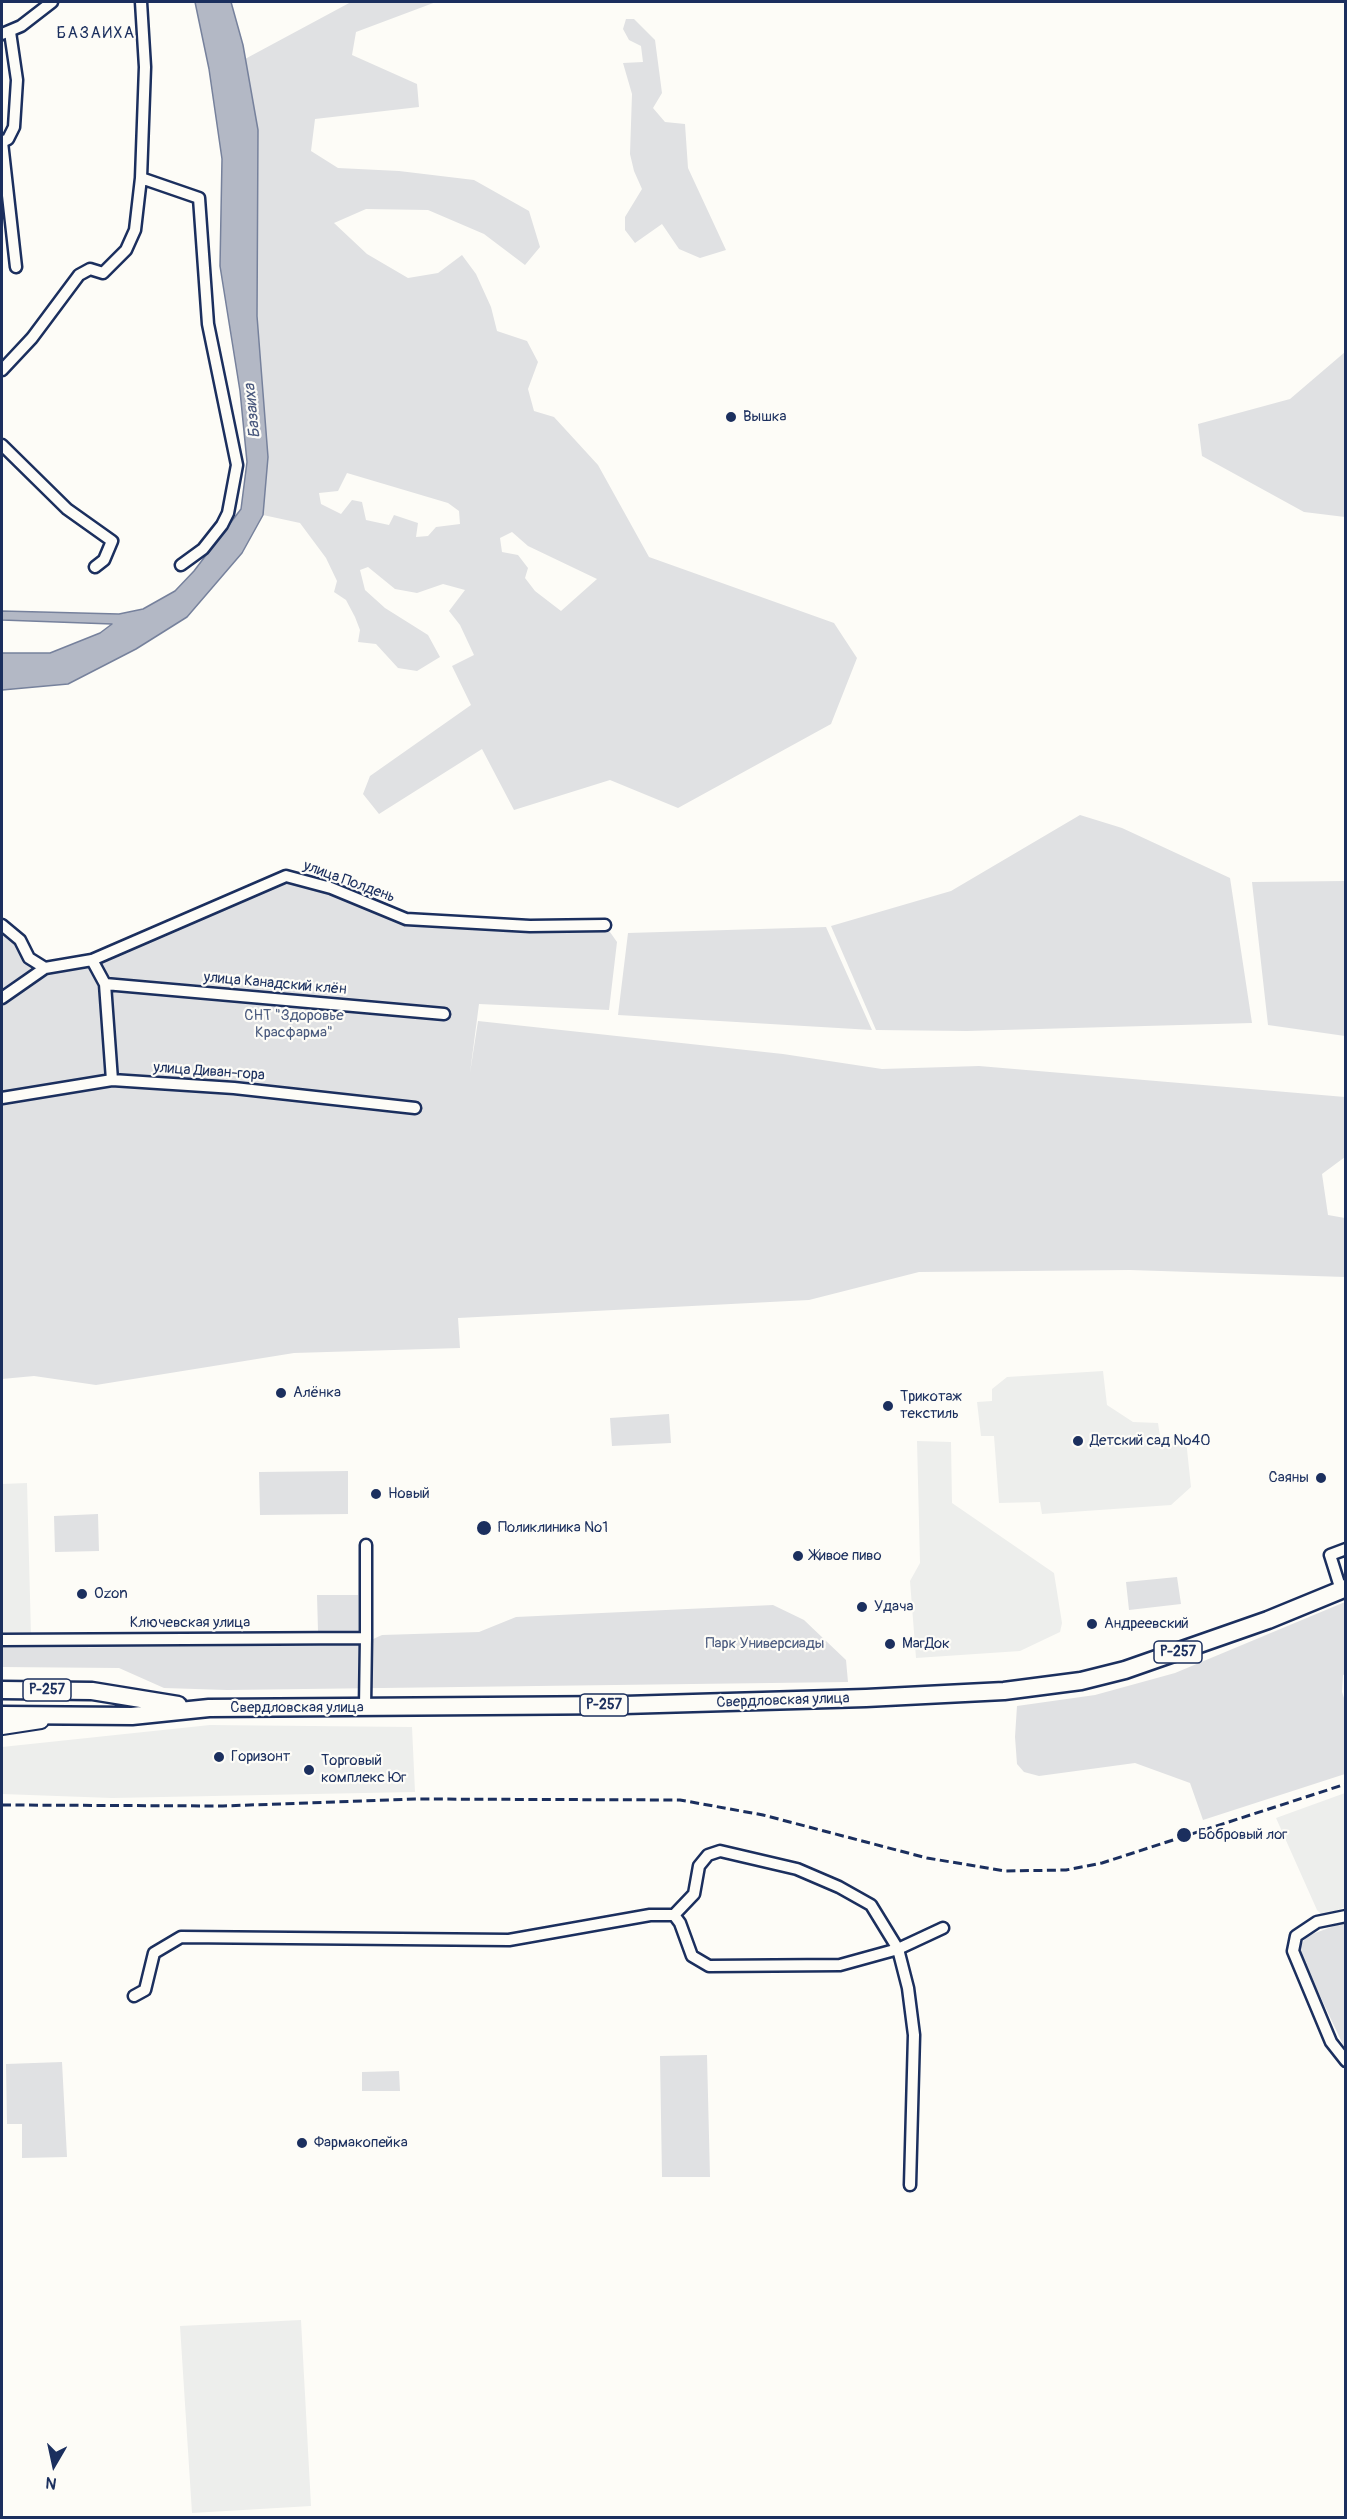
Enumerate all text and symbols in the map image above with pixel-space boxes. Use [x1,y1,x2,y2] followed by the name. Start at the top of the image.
[56,24,136,44] district label: БАЗАИХА
[241,383,265,439] water label: Базаиха
[743,408,786,426] place label: Вышка
[724,410,738,424] marker: Вышка
[301,857,397,907] street label: улица Полдень
[203,969,347,999] street label: улица Канадский клён
[244,1007,344,1042] park label: СНТ "Здоровье Красфарма"
[153,1059,265,1085] street label: улица Диван-гора
[293,1384,341,1402] place label: Алёнка
[274,1386,288,1400] marker: Алёнка
[900,1388,962,1423] place label: Трикотаж текстиль
[881,1399,895,1413] marker: Трикотаж текстиль
[1090,1432,1210,1450] place label: Детский сад №40
[1071,1434,1085,1448] marker: Детский сад №40
[1269,1469,1309,1487] place label: Саяны
[1314,1471,1328,1485] marker: Саяны
[388,1485,430,1503] place label: Новый
[369,1487,383,1501] marker: Новый
[475,1519,493,1537] marker: Поликлиника №1
[498,1519,608,1537] place label: Поликлиника №1
[810,1547,882,1565] place label: Живое пиво
[791,1549,805,1563] marker: Живое пиво
[94,1585,128,1603] place label: Ozon
[75,1587,89,1601] marker: Ozon
[874,1598,914,1616] place label: Удача
[855,1600,869,1614] marker: Удача
[130,1614,250,1632] street label: Ключевская улица
[1104,1615,1189,1633] place label: Андреевский
[1085,1617,1099,1631] marker: Андреевский
[706,1635,824,1653] park label: Парк Универсиады
[902,1635,950,1653] place label: МагДок
[883,1637,897,1651] marker: МагДок
[1154,1641,1202,1663] road number: Р-257
[23,1679,71,1701] road number: Р-257
[716,1690,850,1712] street label: Свердловская улица
[580,1694,628,1716] road number: Р-257
[230,1699,364,1717] street label: Свердловская улица
[231,1748,290,1766] place label: Горизонт
[212,1750,226,1764] marker: Горизонт
[321,1752,406,1787] place label: Торговый комплекс Юг
[302,1763,316,1777] marker: Торговый комплекс Юг
[1175,1826,1193,1844] marker: Бобровый лог
[1198,1826,1287,1844] place label: Бобровый лог
[314,2134,408,2152] place label: Фармакопейка
[295,2136,309,2150] marker: Фармакопейка
[24,2435,84,2495] north arrow
[44,2472,58,2494] text: N

